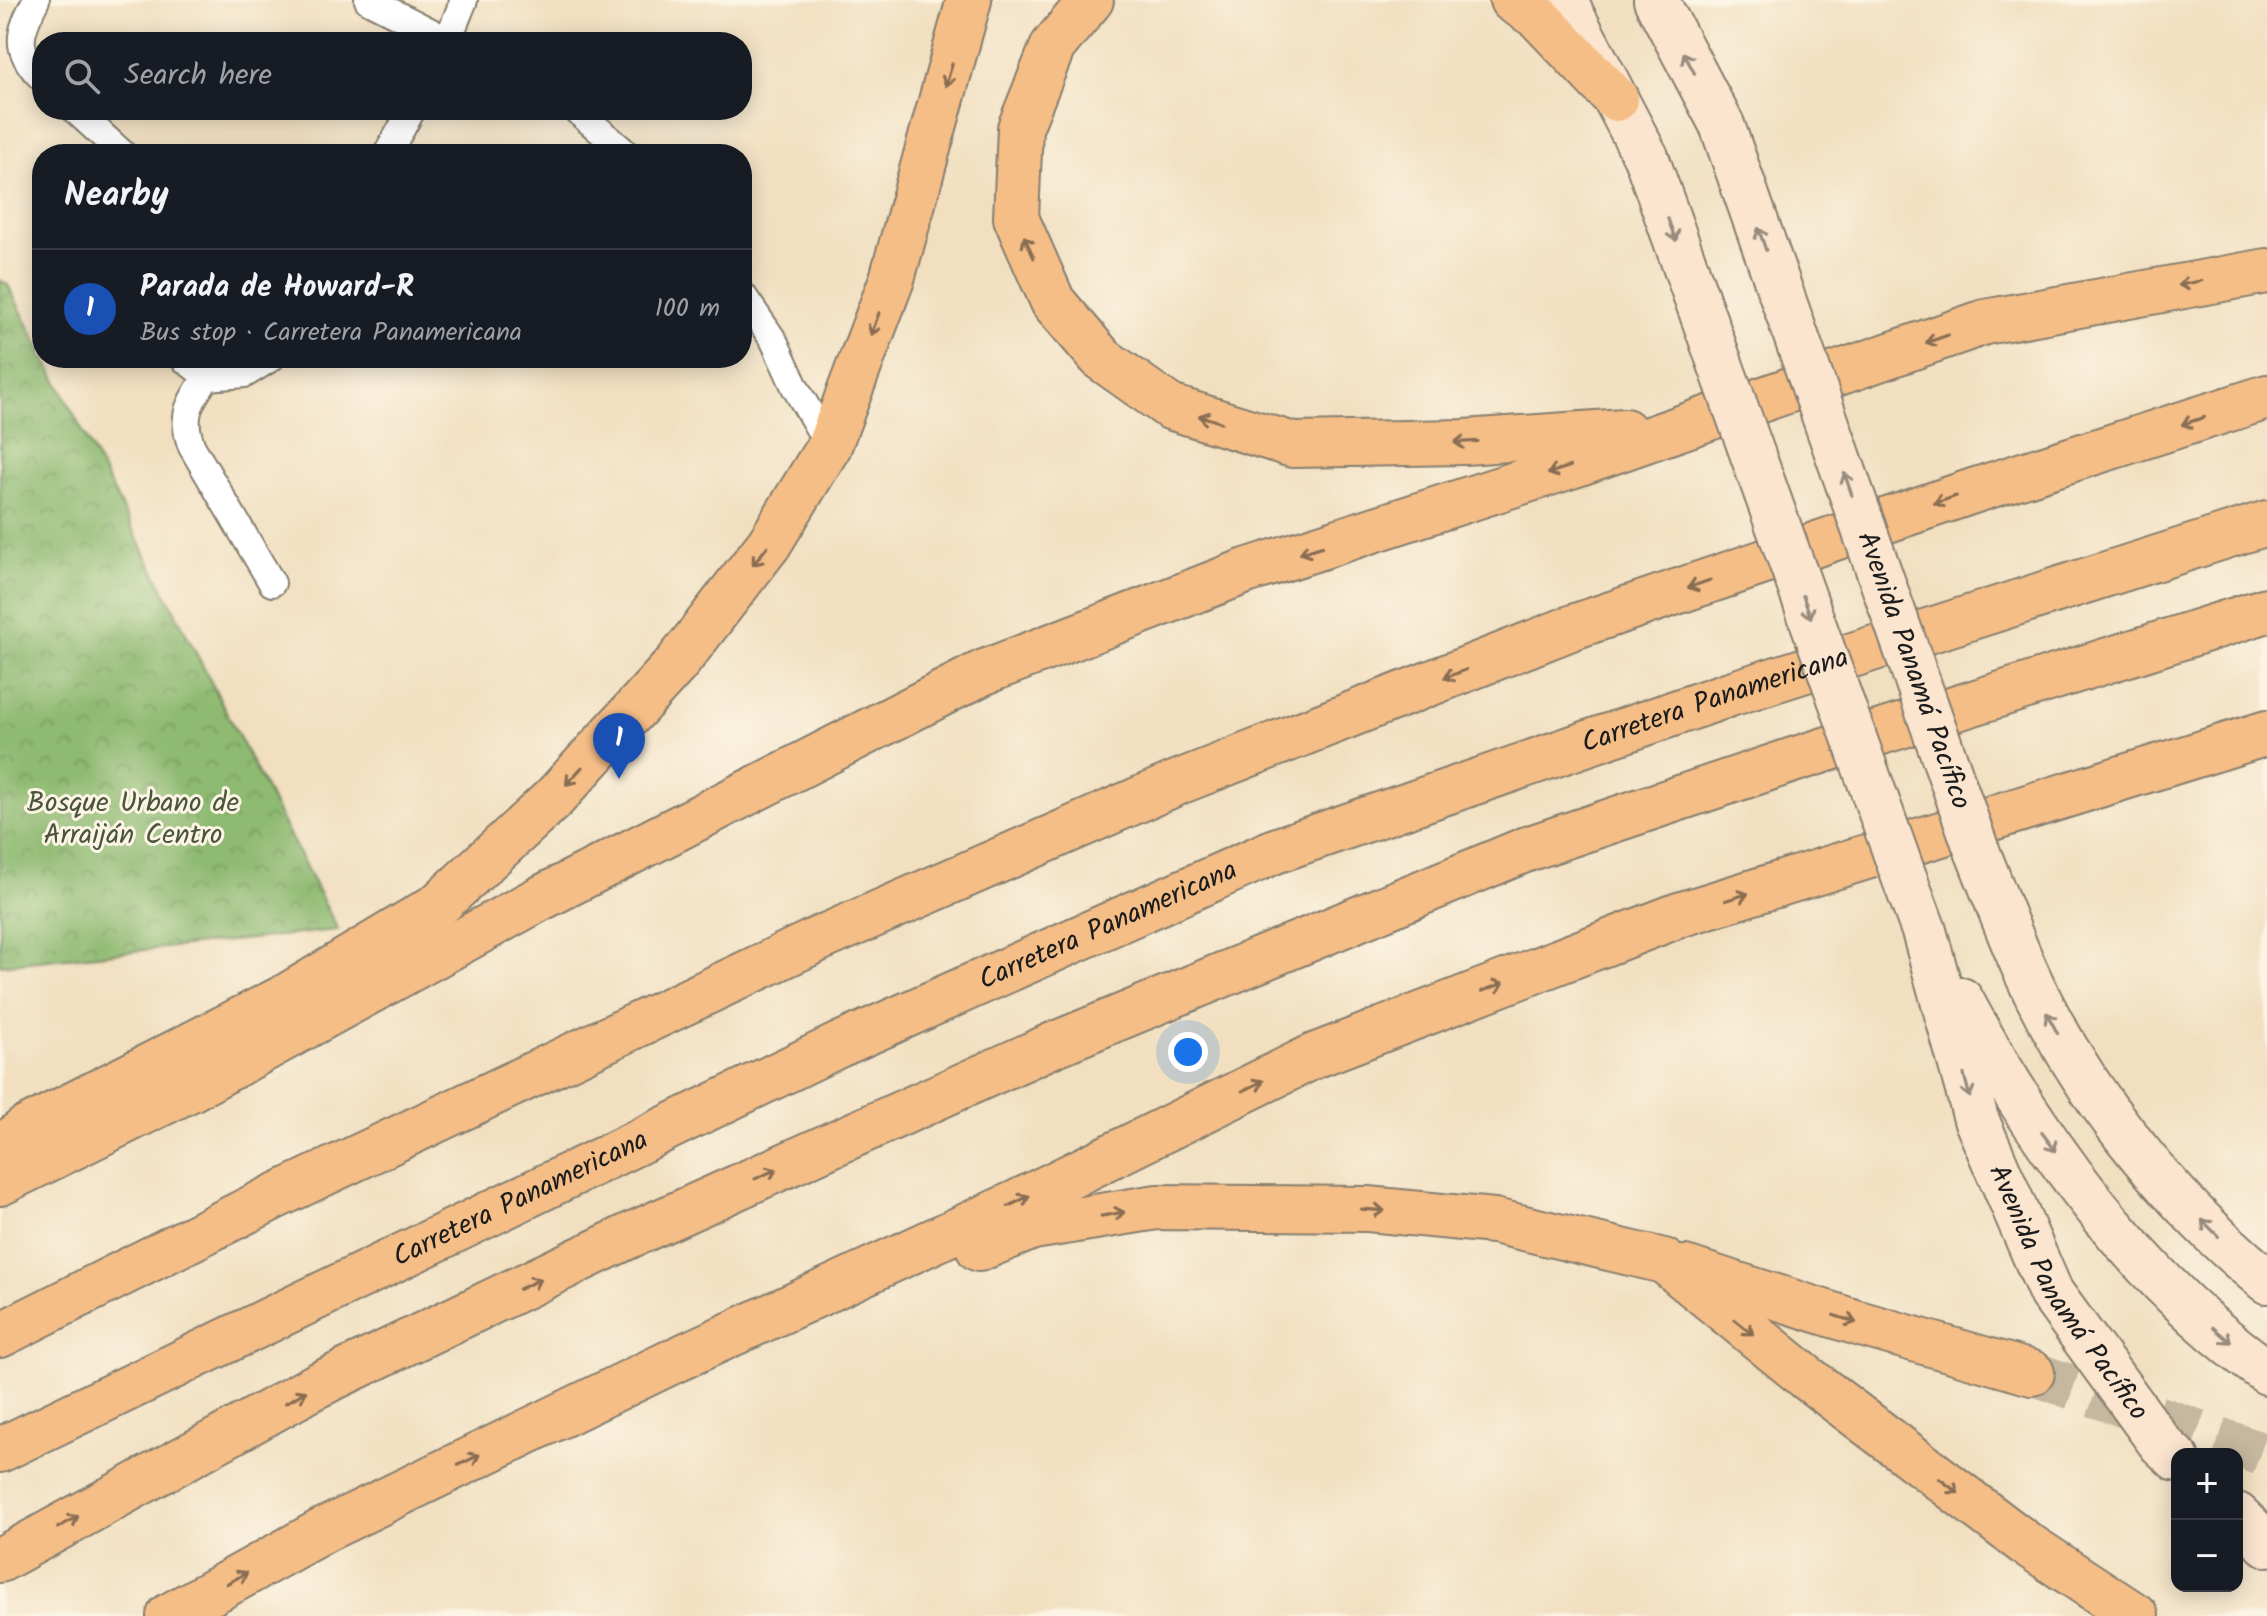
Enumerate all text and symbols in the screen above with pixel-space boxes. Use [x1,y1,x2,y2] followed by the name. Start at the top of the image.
[32,32,752,120] search box
[1681,51,1697,75] one-way arrow
[124,52,272,100] text: Search here
[60,54,104,98] icon: search
[940,62,955,88] one-way arrow
[64,169,169,223] text: Nearby
[1666,217,1681,242] one-way arrow
[1754,227,1768,252] one-way arrow
[1021,235,1036,259] one-way arrow
[140,264,414,312] text: Parada de Howard-R
[2178,277,2203,292] one-way arrow
[86,288,94,330] text: 1
[655,288,720,330] text: 100 m
[867,311,881,336] one-way arrow
[140,312,522,354] text: Bus stop · Carretera Panamericana
[1924,332,1949,347] one-way arrow
[1198,411,1223,426] one-way arrow
[2180,414,2206,429] one-way arrow
[1453,435,1480,450] one-way arrow
[1546,463,1571,478] one-way arrow
[1840,472,1855,497] one-way arrow
[1933,494,1958,509] one-way arrow
[1844,525,1983,816] street label: Avenida Panamá Pacífico
[1299,543,1324,558] one-way arrow
[751,545,768,566] one-way arrow
[1687,578,1712,593] one-way arrow
[1801,594,1816,619] one-way arrow
[1575,635,1854,766] street label: Carretera Panamericana
[1443,668,1468,682] one-way arrow
[593,713,645,779] pin: 1
[565,765,583,785] one-way arrow
[27,781,240,858] park label: Bosque Urbano de Arraiján Centro
[971,848,1245,1003] street label: Carretera Panamericana
[1723,889,1749,904] one-way arrow
[1480,979,1505,993] one-way arrow
[2044,1011,2060,1035] one-way arrow
[1168,1032,1208,1072] your location
[1960,1072,1975,1098] one-way arrow
[1240,1078,1264,1094] one-way arrow
[385,1118,656,1280] street label: Carretera Panamericana
[2040,1131,2057,1152] one-way arrow
[1976,1157,2160,1431] street label: Avenida Panamá Pacífico
[753,1166,778,1181] one-way arrow
[1007,1193,1031,1208] one-way arrow
[1359,1203,1386,1218] one-way arrow
[1100,1206,1125,1221] one-way arrow
[2200,1219,2220,1238] one-way arrow
[518,1276,542,1291] one-way arrow
[1832,1313,1857,1327] one-way arrow
[1733,1318,1754,1336] one-way arrow
[2211,1326,2232,1344] one-way arrow
[284,1389,308,1404] one-way arrow
[2171,1448,2243,1592] map controls
[2171,1448,2243,1520] button: +
[456,1452,480,1467] one-way arrow
[1938,1478,1960,1495] one-way arrow
[56,1514,80,1529] one-way arrow
[2171,1520,2243,1592] button: −
[225,1570,248,1586] one-way arrow

